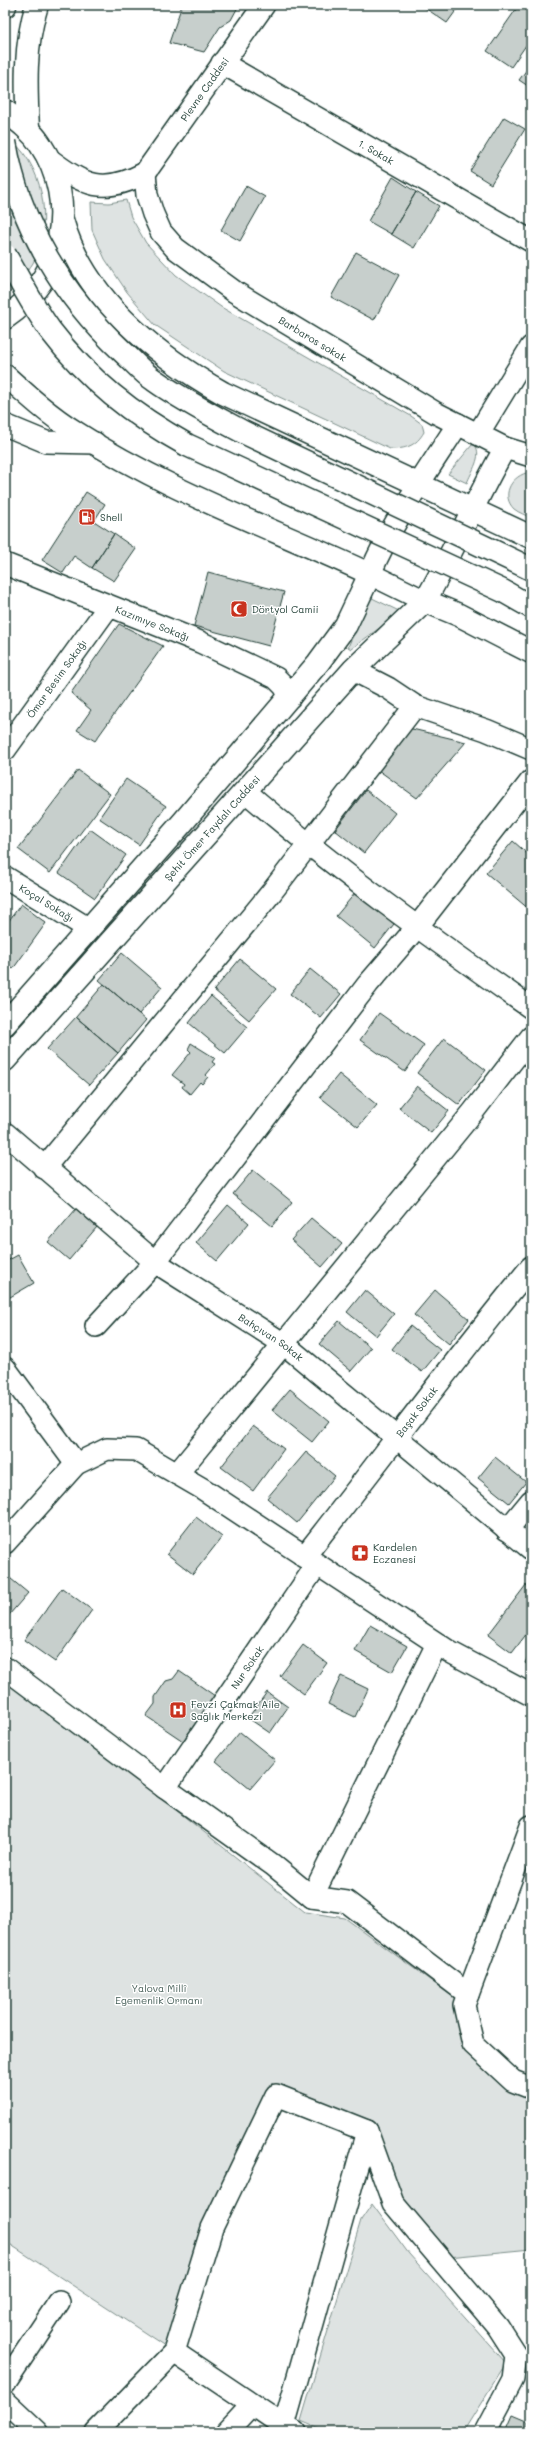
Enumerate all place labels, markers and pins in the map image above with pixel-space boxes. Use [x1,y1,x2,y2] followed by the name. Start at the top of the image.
[77,507,97,527] fuel station icon: Shell
[100,510,122,524] place label: Shell
[229,599,249,619] mosque icon: Dörtyol Camii
[252,602,319,616] place label: Dörtyol Camii
[373,1540,417,1566] place label: Kardelen Eczanesi
[350,1543,370,1563] pharmacy icon: Kardelen Eczanesi
[191,1697,280,1723] place label: Fevzi Çakmak Aile Sağlık Merkezi
[168,1700,188,1720] hospital icon: Fevzi Çakmak Aile Sağlık Merkezi

